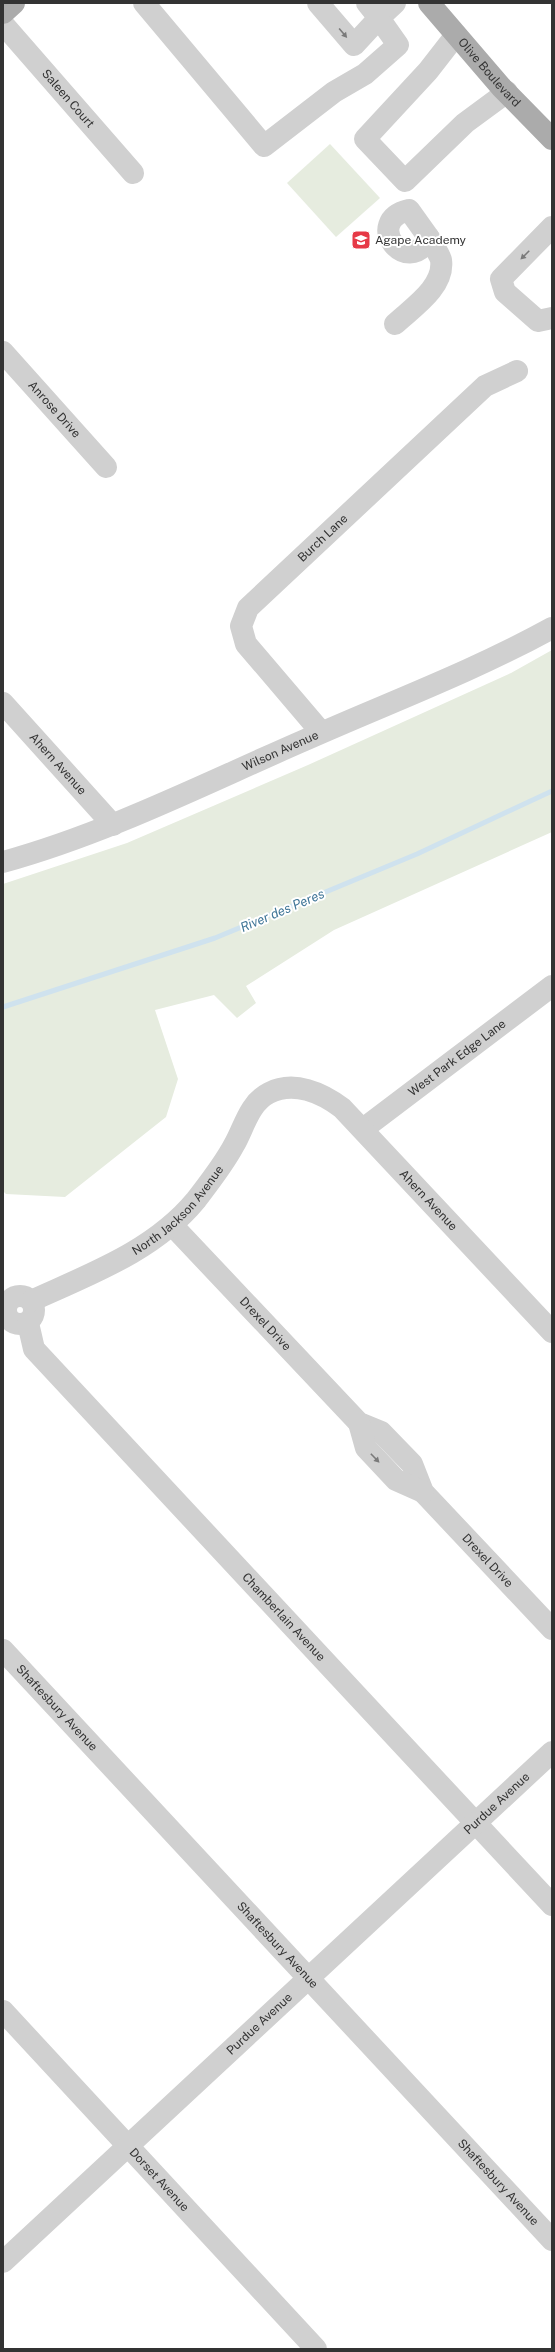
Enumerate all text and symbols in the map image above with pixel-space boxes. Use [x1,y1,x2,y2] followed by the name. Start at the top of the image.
[339,27,348,38] one-way arrow
[455,35,523,110] street label: Olive Boulevard
[39,67,97,131] street label: Saleen Court
[350,229,372,251] school or university icon: Agape Academy
[375,233,467,247] place label: Agape Academy
[520,250,530,260] one-way arrow
[25,378,84,441] street label: Anrose Drive
[295,511,351,565] street label: Burch Lane
[240,728,321,774] street label: Wilson Avenue
[27,730,89,798] street label: Ahern Avenue
[238,886,326,935] water label: River des Peres
[406,1016,509,1099] street label: West Park Edge Lane
[130,1163,226,1258] street label: North Jackson Avenue
[397,1167,460,1234] street label: Ahern Avenue
[237,1294,294,1354] street label: Drexel Drive
[370,1453,380,1463] one-way arrow
[459,1531,516,1590] street label: Drexel Drive
[239,1570,328,1664] street label: Chamberlain Avenue
[13,1662,100,1754] street label: Shaftesbury Avenue
[461,1769,533,1837] street label: Purdue Avenue
[234,1899,321,1991] street label: Shaftesbury Avenue
[224,1990,295,2058] street label: Purdue Avenue
[455,2136,542,2228] street label: Shaftesbury Avenue
[127,2145,192,2214] street label: Dorset Avenue

